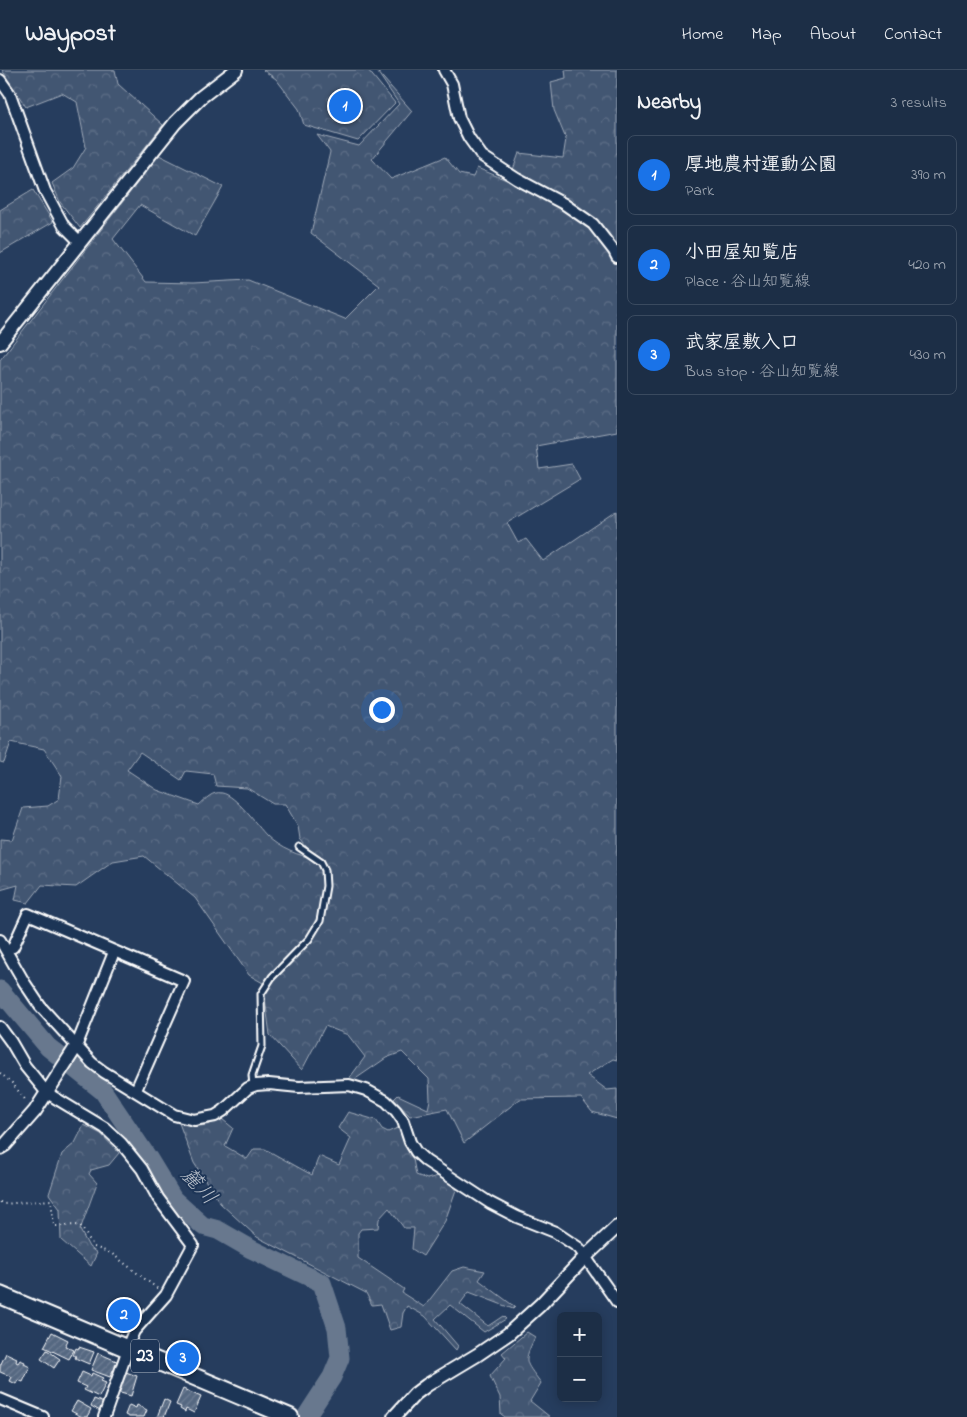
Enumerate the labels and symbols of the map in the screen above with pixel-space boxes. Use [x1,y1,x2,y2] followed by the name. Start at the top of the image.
[329,87,361,125] pin: 1
[369,697,395,723] your location
[173,1161,223,1213] water label: 麓川
[108,1296,140,1334] pin: 2
[167,1339,199,1377] pin: 3
[131,1340,159,1372] road number: 23

